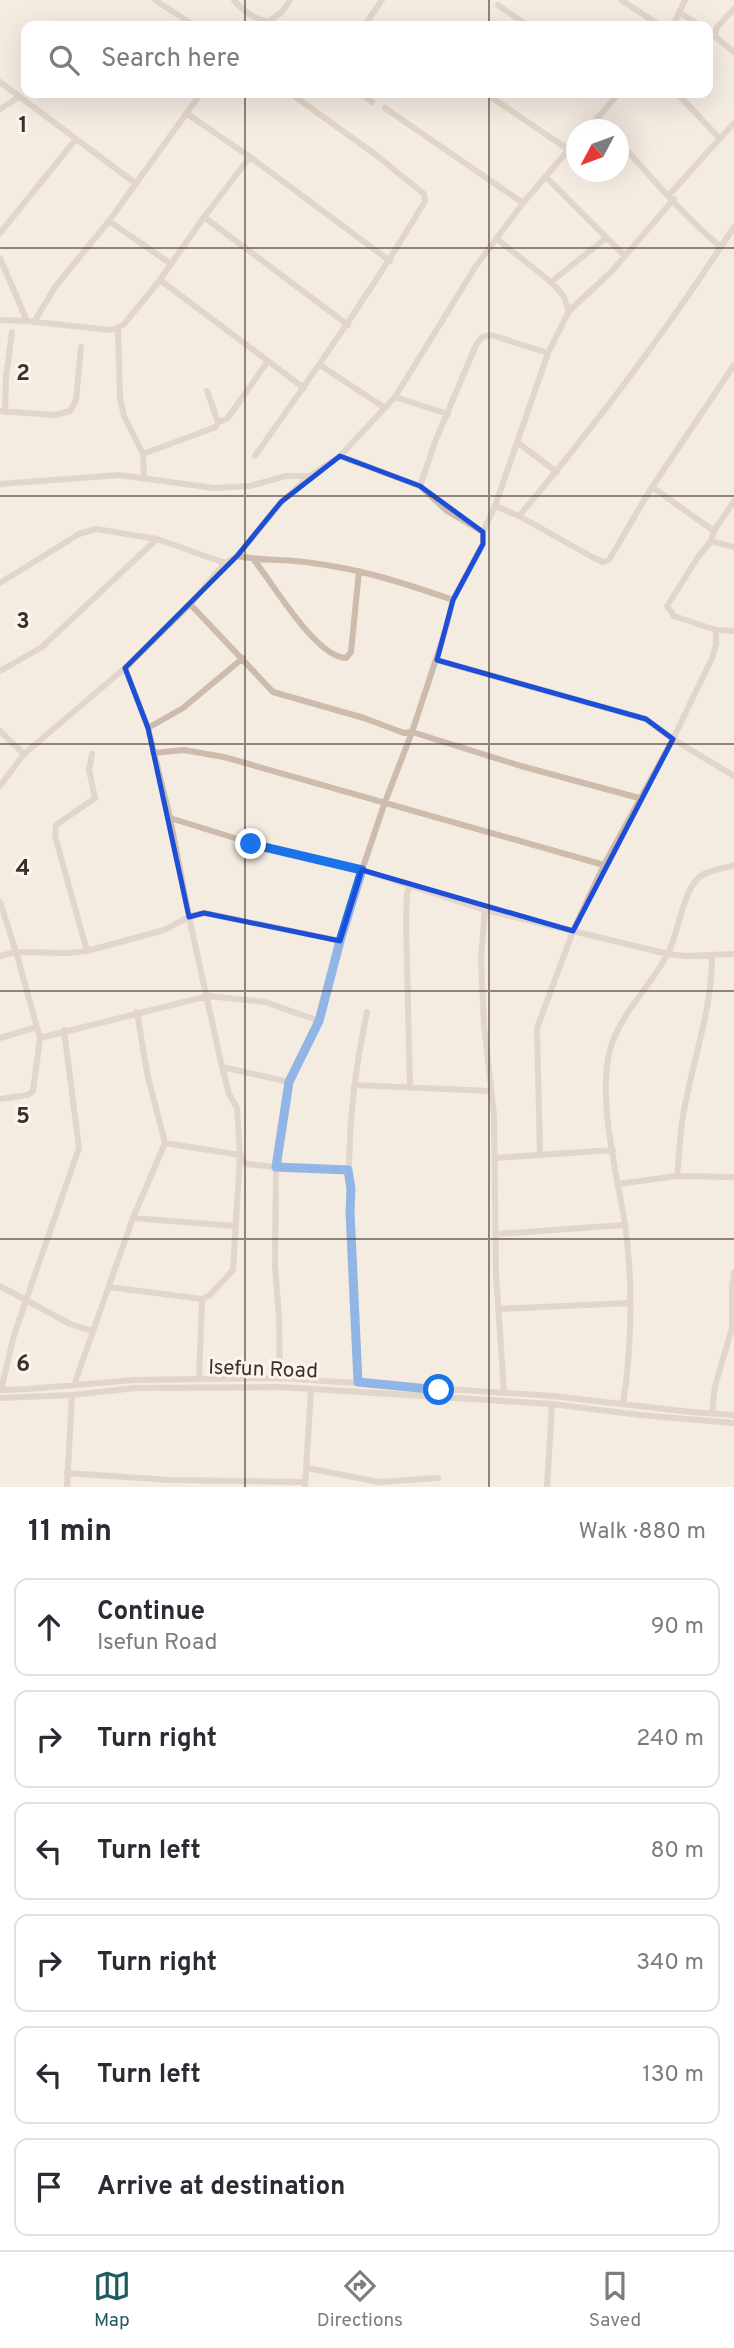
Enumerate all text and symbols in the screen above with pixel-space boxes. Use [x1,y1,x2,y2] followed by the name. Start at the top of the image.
[21,21,713,98] search box
[45,41,83,79] icon: search
[101,43,240,76] text: Search here
[18,112,28,141] text: 1
[566,119,629,182] north arrow
[16,360,30,389] text: 2
[16,608,30,637] text: 3
[235,828,266,859] route end
[16,855,30,884] text: 4
[16,1103,30,1132] text: 5
[16,1351,30,1380] text: 6
[208,1355,318,1385] street label: Isefun Road
[423,1374,454,1405] route start
[28,1514,112,1551] text: 11 min
[579,1518,706,1547] text: Walk · 880 m
[97,1596,205,1629] text: Continue
[30,1608,68,1646] icon: ahead
[651,1613,704,1642] text: 90 m
[97,1629,217,1658] text: Isefun Road
[30,1720,68,1758] icon: right
[97,1723,217,1756] text: Turn right
[636,1725,704,1754] text: 240 m
[30,1832,68,1870] icon: left
[97,1835,201,1868] text: Turn left
[651,1837,704,1866] text: 80 m
[30,1944,68,1982] icon: right
[97,1947,217,1980] text: Turn right
[636,1949,704,1978] text: 340 m
[30,2056,68,2094] icon: left
[97,2059,201,2092] text: Turn left
[642,2061,704,2090] text: 130 m
[30,2168,68,2206] icon: arrive
[97,2171,345,2204] text: Arrive at destination
[93,2267,131,2333] tab: Map
[317,2267,403,2333] tab: Directions
[589,2267,641,2333] tab: Saved

